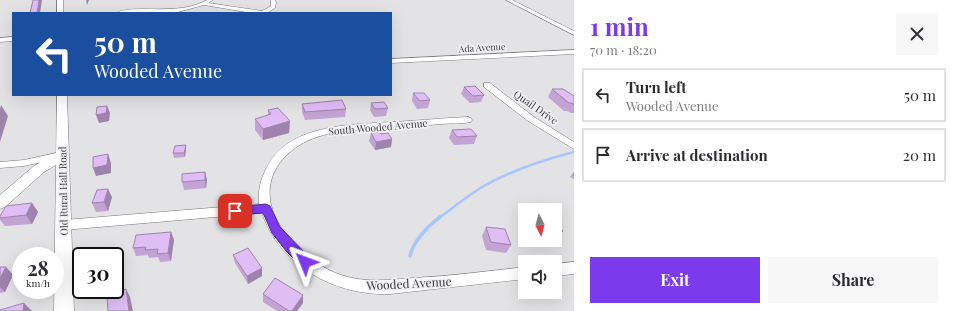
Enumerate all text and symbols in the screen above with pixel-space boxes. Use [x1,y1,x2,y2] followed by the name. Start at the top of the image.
[590,10,649,42] text: 1 min
[896,13,938,55] button: close
[94,23,157,60] text: 50 m
[28,28,80,80] icon: left
[457,40,506,54] street label: Ada Avenue
[590,41,657,58] text: 70 m · 18:20
[94,59,222,83] text: Wooded Avenue
[626,77,687,97] text: Turn left
[592,84,614,106] icon: left
[904,85,936,105] text: 50 m
[511,87,561,127] street label: Quail Drive
[626,97,719,114] text: Wooded Avenue
[328,116,428,138] street label: South Wooded Avenue
[592,144,614,166] icon: arrive
[626,145,768,165] text: Arrive at destination
[903,145,936,165] text: 20 m
[55,146,71,236] street label: Old Rural Hall Road
[218,194,252,228] pin
[224,200,246,222] icon: arrive
[518,203,562,247] north arrow
[518,203,562,299] map controls
[284,241,326,283] position arrow
[72,247,124,299] speed limit sign: 30
[27,254,49,281] text: 28
[518,255,562,299] button: sound
[590,257,760,303] button: Exit
[768,257,938,303] button: Share
[365,273,452,293] street label: Wooded Avenue
[26,276,50,290] text: km/h

